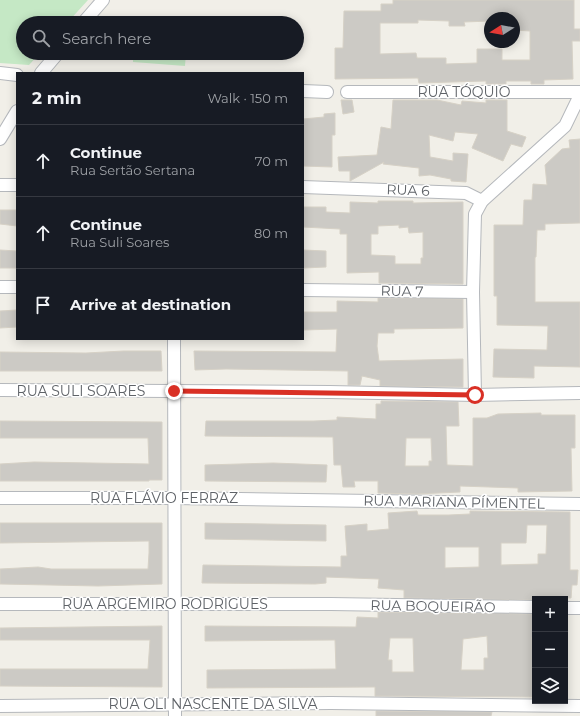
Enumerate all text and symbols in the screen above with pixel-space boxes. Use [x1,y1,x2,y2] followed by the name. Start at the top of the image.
[484,12,520,48] north arrow
[16,16,304,60] search box
[30,27,52,49] icon: search
[62,29,151,48] text: Search here
[417,83,511,101] street label: RUA TÓQUIO
[32,88,82,108] text: 2 min
[207,90,288,106] text: Walk · 150 m
[70,143,142,162] text: Continue
[32,150,54,172] icon: ahead
[255,153,288,169] text: 70 m
[70,162,195,178] text: Rua Sertão Sertana
[386,180,430,200] street label: RUA 6
[70,215,142,234] text: Continue
[32,222,54,244] icon: ahead
[254,225,288,241] text: 80 m
[70,234,169,250] text: Rua Suli Soares
[380,282,424,300] street label: RUA 7
[32,294,54,316] icon: arrive
[70,295,231,314] text: Arrive at destination
[17,382,145,400] street label: RUA SULI SOARES
[165,382,183,400] route end
[466,386,484,404] route start
[90,489,238,507] street label: RUA FLÁVIO FERRAZ
[363,491,546,513] street label: RUA MARIANA PÍMENTEL
[62,595,268,613] street label: RUA ARGEMIRO RODRIGUES
[370,596,496,616] street label: RUA BOQUEIRÃO
[532,596,568,704] map controls
[532,596,568,632] button: +
[532,632,568,668] button: −
[532,668,568,704] button: layers
[108,695,319,713] street label: RUA OLI NASCENTE DA SILVA

